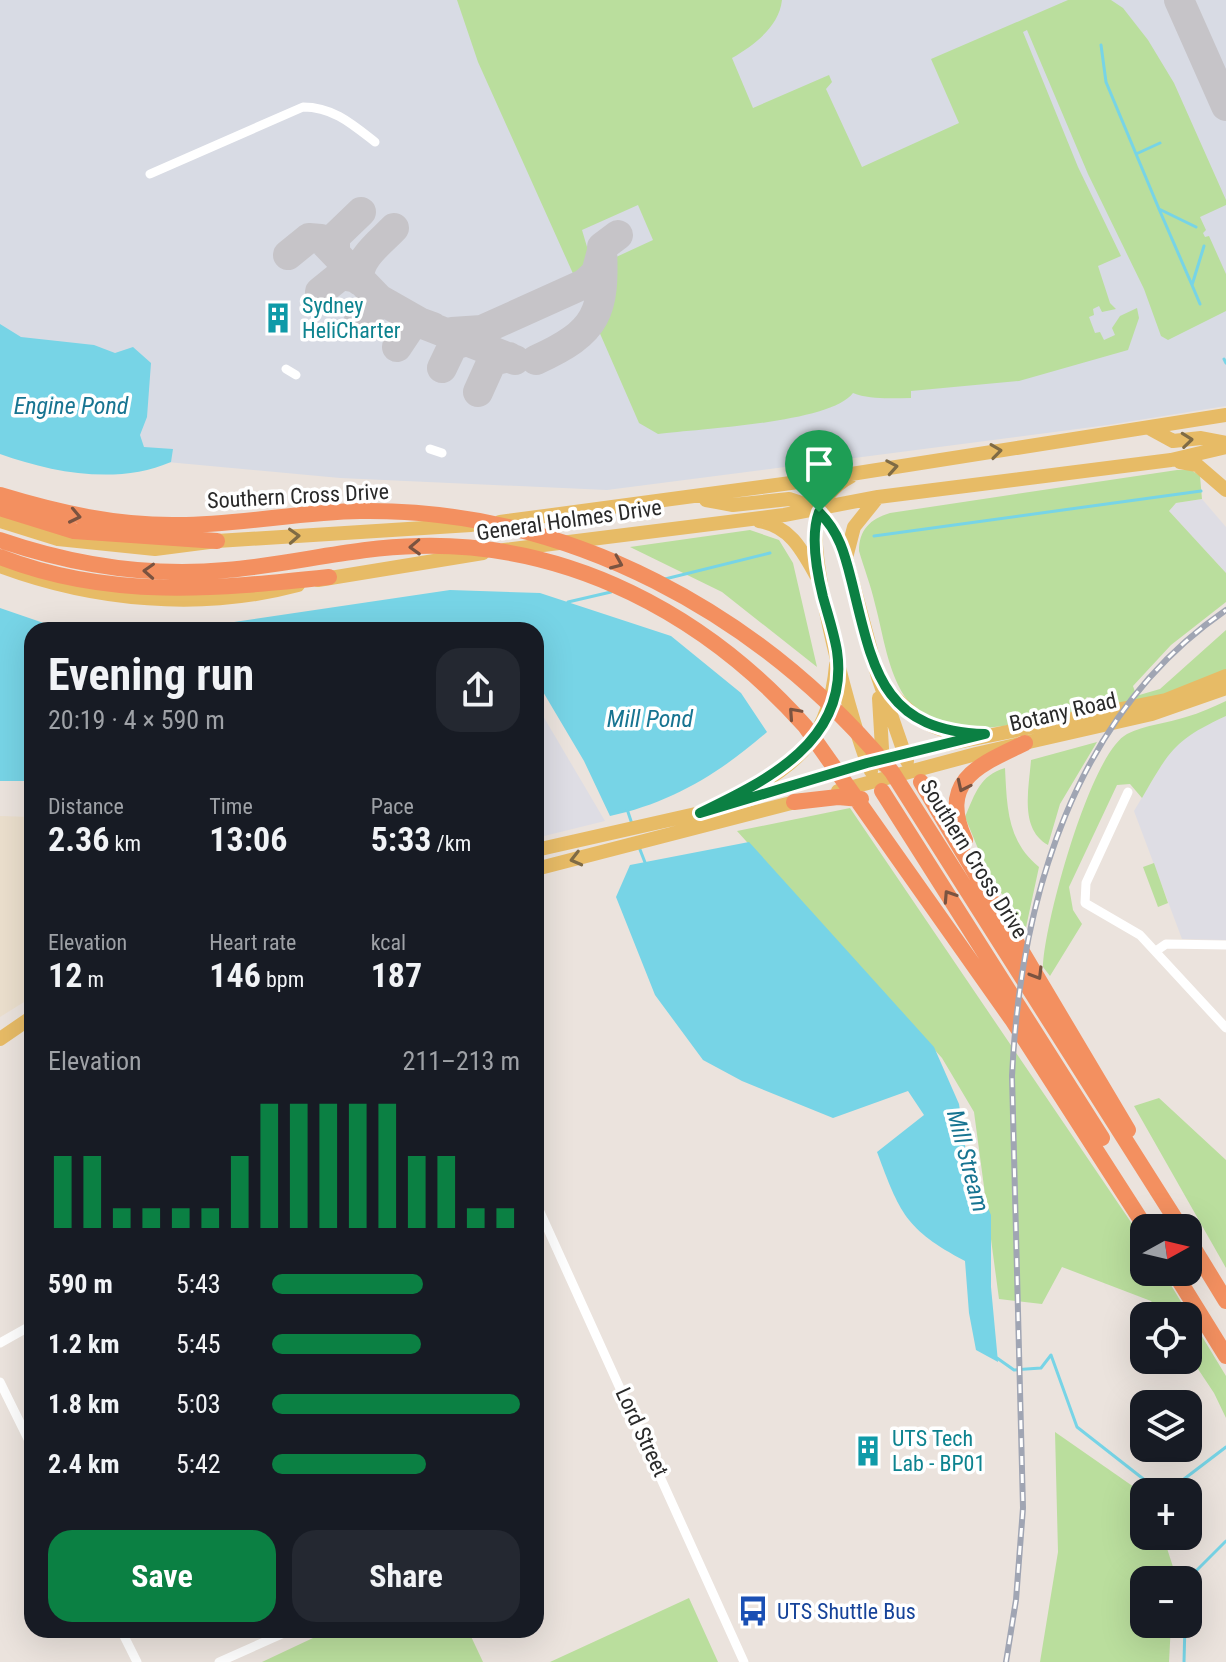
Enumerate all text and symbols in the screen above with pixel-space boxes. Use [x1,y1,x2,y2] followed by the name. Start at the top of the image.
[302,293,401,343] place label: Sydney HeliCharter
[261,301,295,335] building icon: Sydney HeliCharter
[14,392,129,420] water label: Engine Pond
[785,430,853,512] pin
[1181,431,1194,448] one-way arrow
[797,442,841,486] icon: arrive
[989,443,1003,460] one-way arrow
[886,460,899,477] one-way arrow
[206,479,390,513] street label: Southern Cross Drive
[475,495,663,545] street label: General Holmes Drive
[68,507,82,524] one-way arrow
[288,527,301,544] one-way arrow
[408,538,421,555] one-way arrow
[609,553,623,569] one-way arrow
[142,562,155,579] one-way arrow
[436,648,520,732] button: share
[48,649,254,701] text: Evening run
[1007,688,1119,736] street label: Botany Road
[48,705,225,735] text: 20:19 · 4 × 590 m
[607,705,694,733] water label: Mill Pond
[789,708,804,723] one-way arrow
[915,775,1033,943] street label: Southern Cross Drive
[957,777,973,792] one-way arrow
[48,794,124,819] text: Distance
[209,794,253,819] text: Time
[371,794,414,819] text: Pace
[48,819,109,859] text: 2.36
[209,819,287,859] text: 13:06
[371,819,432,859] text: 5:33
[109,831,141,856] text: km
[432,831,471,856] text: /km
[570,850,584,867] one-way arrow
[944,890,959,905] one-way arrow
[48,930,127,955] text: Elevation
[209,930,296,955] text: Heart rate
[371,930,406,955] text: kcal
[48,955,82,995] text: 12
[209,955,261,995] text: 146
[371,955,422,995] text: 187
[1027,965,1043,980] one-way arrow
[82,967,104,992] text: m
[261,967,304,992] text: bpm
[48,1046,142,1076] text: Elevation
[403,1046,520,1076] text: 211–213 m
[941,1107,995,1215] water label: Mill Stream
[1130,1214,1202,1286] north arrow
[1130,1214,1202,1638] map controls
[48,1269,113,1299] text: 590 m
[176,1269,221,1299] text: 5:43
[1130,1302,1202,1374] button: locate
[48,1329,120,1359] text: 1.2 km
[176,1329,221,1359] text: 5:45
[610,1383,674,1481] street label: Lord Street
[48,1389,120,1419] text: 1.8 km
[176,1389,221,1419] text: 5:03
[1130,1390,1202,1462] button: layers
[892,1426,985,1476] place label: UTS Tech Lab - BP01
[851,1434,885,1468] building icon: UTS Tech Lab - BP01
[48,1449,120,1479] text: 2.4 km
[176,1449,221,1479] text: 5:42
[1130,1478,1202,1550] button: +
[48,1530,276,1622] button: Save
[292,1530,520,1622] button: Share
[1130,1566,1202,1638] button: −
[736,1594,770,1628] bus stop icon: UTS Shuttle Bus
[777,1599,916,1624] place label: UTS Shuttle Bus

